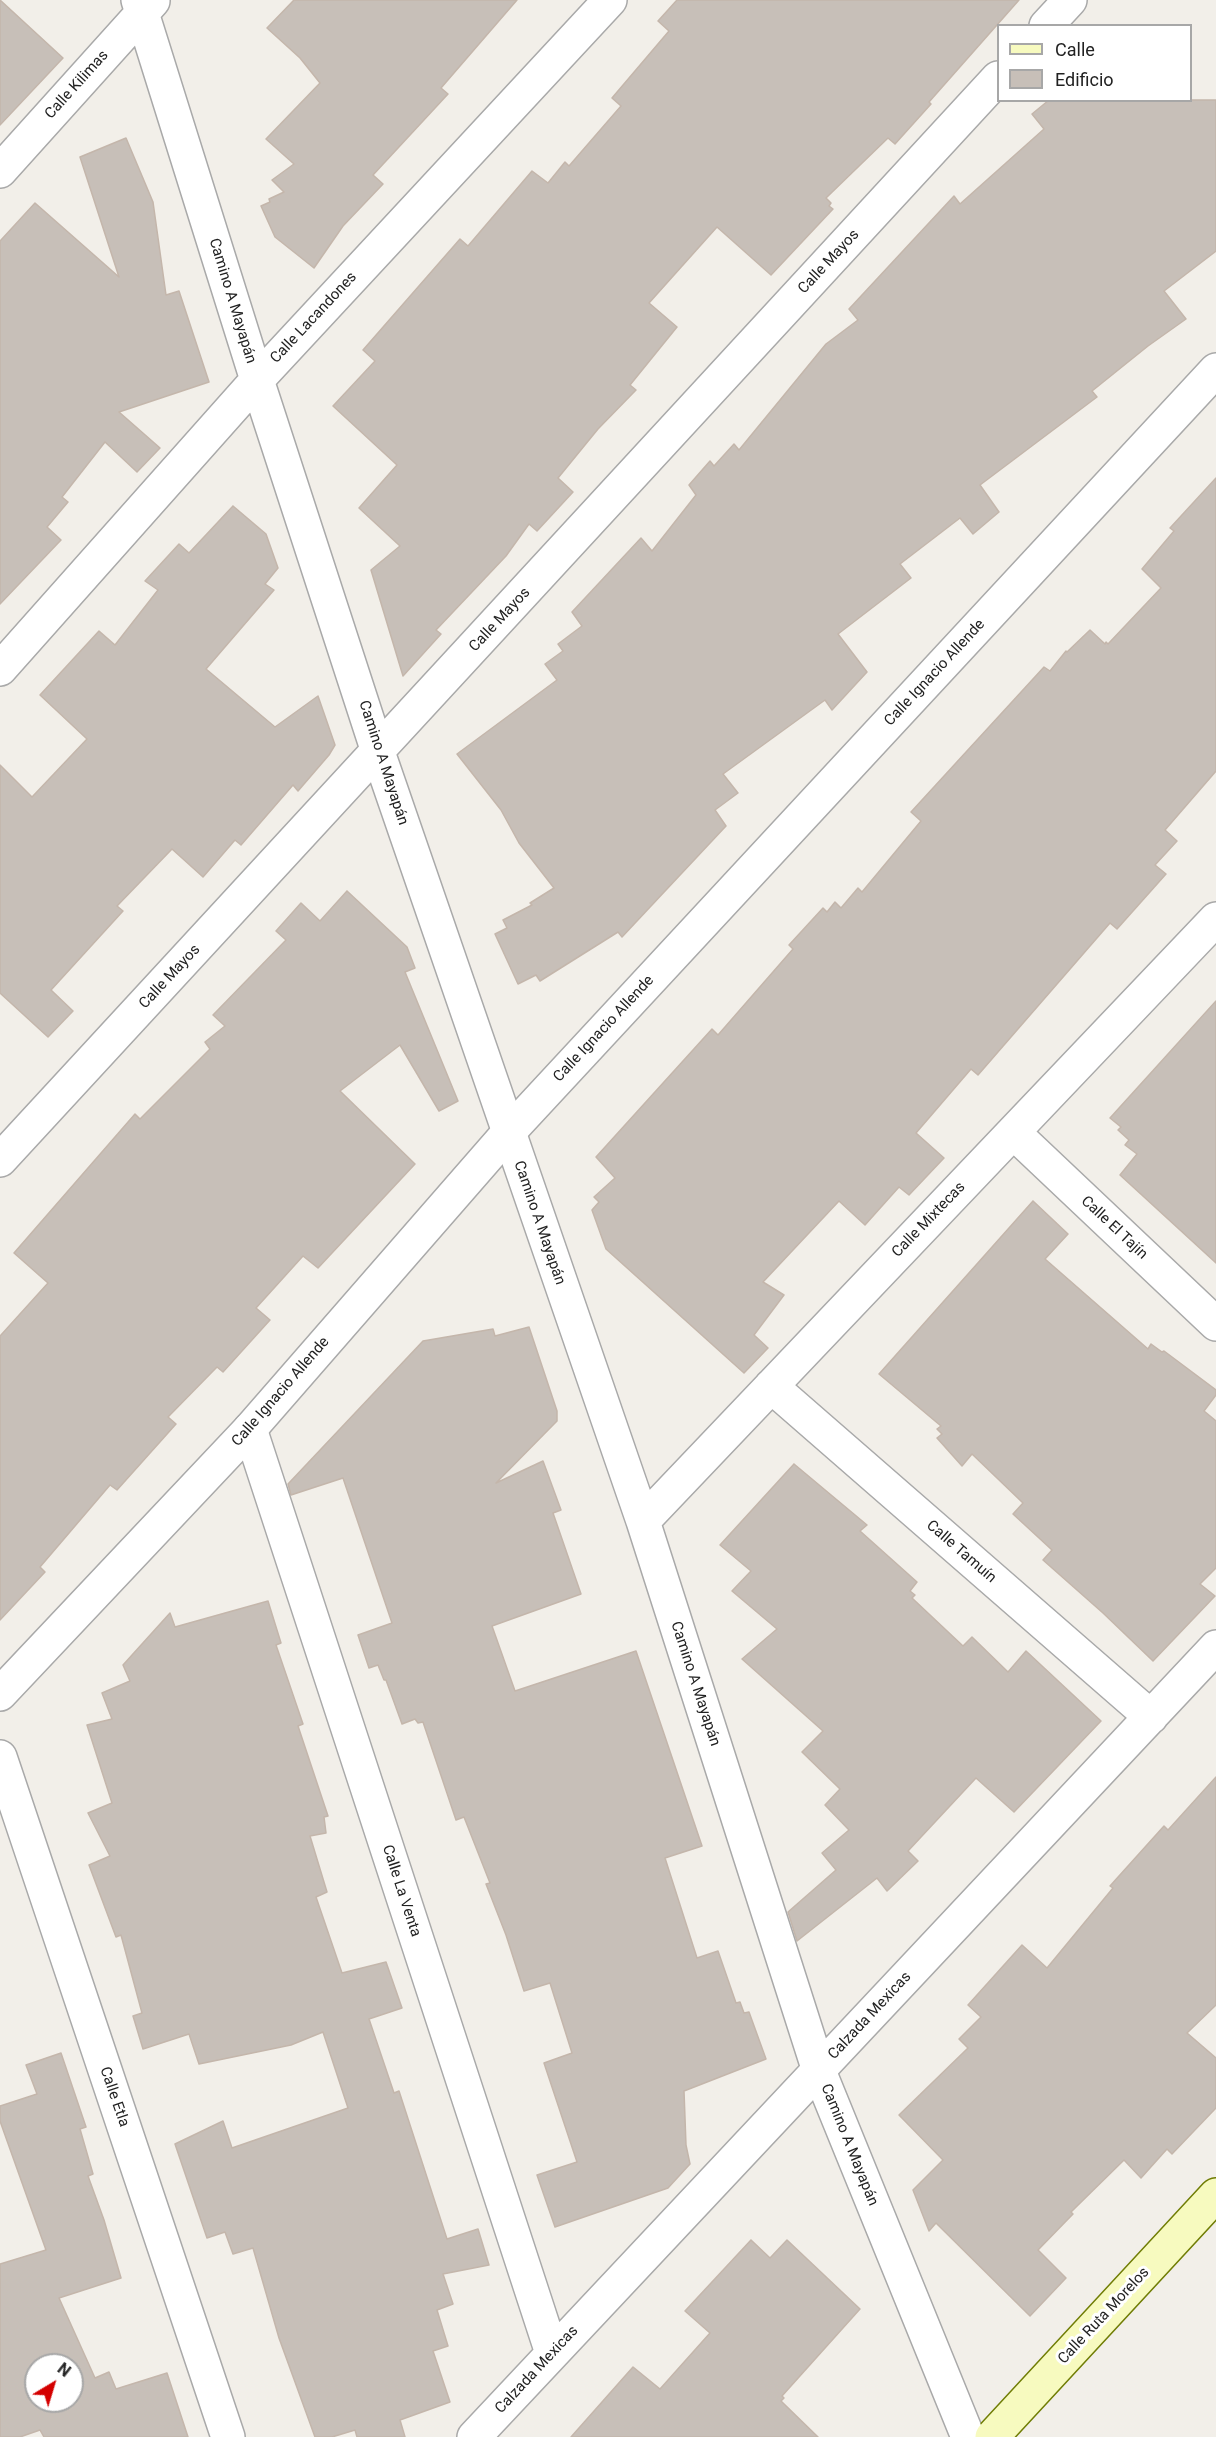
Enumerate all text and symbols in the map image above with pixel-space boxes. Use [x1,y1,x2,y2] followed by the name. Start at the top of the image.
[997,24,1192,102] legend
[1055,39,1095,60] text: Calle
[41,47,113,123] street label: Calle Kilimas
[1055,69,1114,90] text: Edificio
[795,226,863,298] street label: Calle Mayos
[204,236,260,366] street label: Camino A Mayapán
[267,269,361,367] street label: Calle Lacandones
[466,584,534,656] street label: Calle Mayos
[881,616,989,730] street label: Calle Ignacio Allende
[354,698,412,828] street label: Camino A Mayapán
[136,941,204,1013] street label: Calle Mayos
[550,972,658,1086] street label: Calle Ignacio Allende
[509,1159,569,1287] street label: Camino A Mayapán
[889,1179,969,1261] street label: Calle Mixtecas
[1077,1193,1151,1263] street label: Calle El Tajín
[228,1334,334,1450] street label: Calle Ignacio Allende
[922,1517,1000,1587] street label: Calle Tamuín
[666,1619,724,1749] street label: Camino A Mayapán
[378,1843,424,1939] street label: Calle La Venta
[825,1968,915,2064] street label: Calzada Mexicas
[95,2065,133,2129] street label: Calle Etla
[816,2081,882,2209] street label: Camino A Mayapán
[1055,2264,1153,2368] street label: Calle Ruta Morelos
[492,2322,582,2418] street label: Calzada Mexicas
[24,2353,84,2413] north arrow
[54,2359,74,2381] text: N

